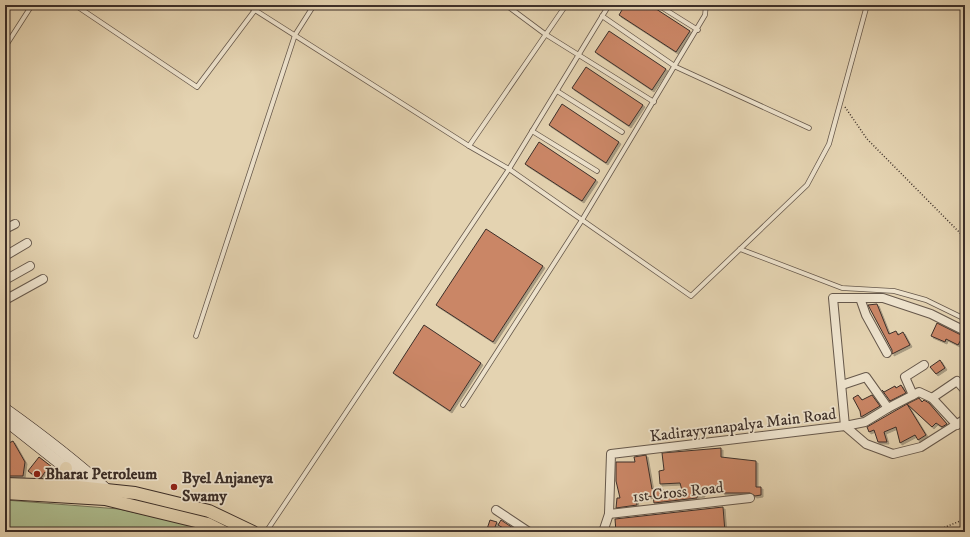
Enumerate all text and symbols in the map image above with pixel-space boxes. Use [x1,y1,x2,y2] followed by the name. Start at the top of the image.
[649,404,837,446] street label: Kadirayyanapalya Main Road
[45,464,157,484] place label: Bharat Petroleum
[182,468,274,506] place label: Byel Anjaneya Swamy
[32,469,42,479] marker: Bharat Petroleum
[632,477,724,507] street label: 1st Cross Road
[169,482,179,492] marker: Byel Anjaneya Swamy

